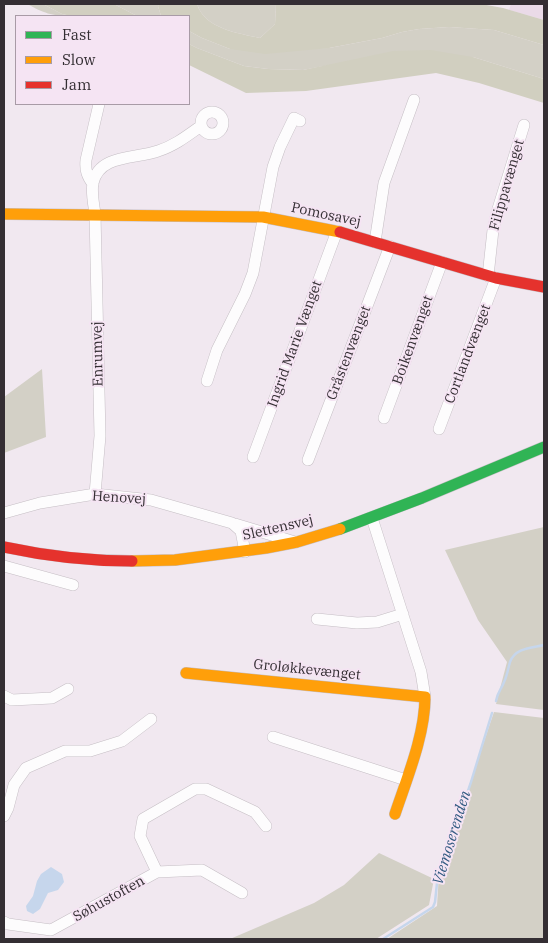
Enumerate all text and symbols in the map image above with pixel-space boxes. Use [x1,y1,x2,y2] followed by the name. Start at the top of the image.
[15,15,190,105] legend
[62,25,92,44] text: Fast
[62,50,95,69] text: Slow
[62,75,91,94] text: Jam
[486,138,528,232] street label: Filippavænget
[290,199,362,231] street label: Pomosavej
[264,278,326,410] street label: Ingrid Marie Vænget
[389,293,437,387] street label: Boikenvænget
[441,302,495,406] street label: Cortlandvænget
[323,303,375,403] street label: Gråstenvænget
[89,321,107,387] street label: Enrumvej
[91,488,147,508] street label: Henovej
[241,512,315,544] street label: Slettensvej
[253,656,361,684] street label: Groløkkevænget
[429,789,475,887] water label: Viemoserenden
[70,872,148,926] street label: Søhustoften

